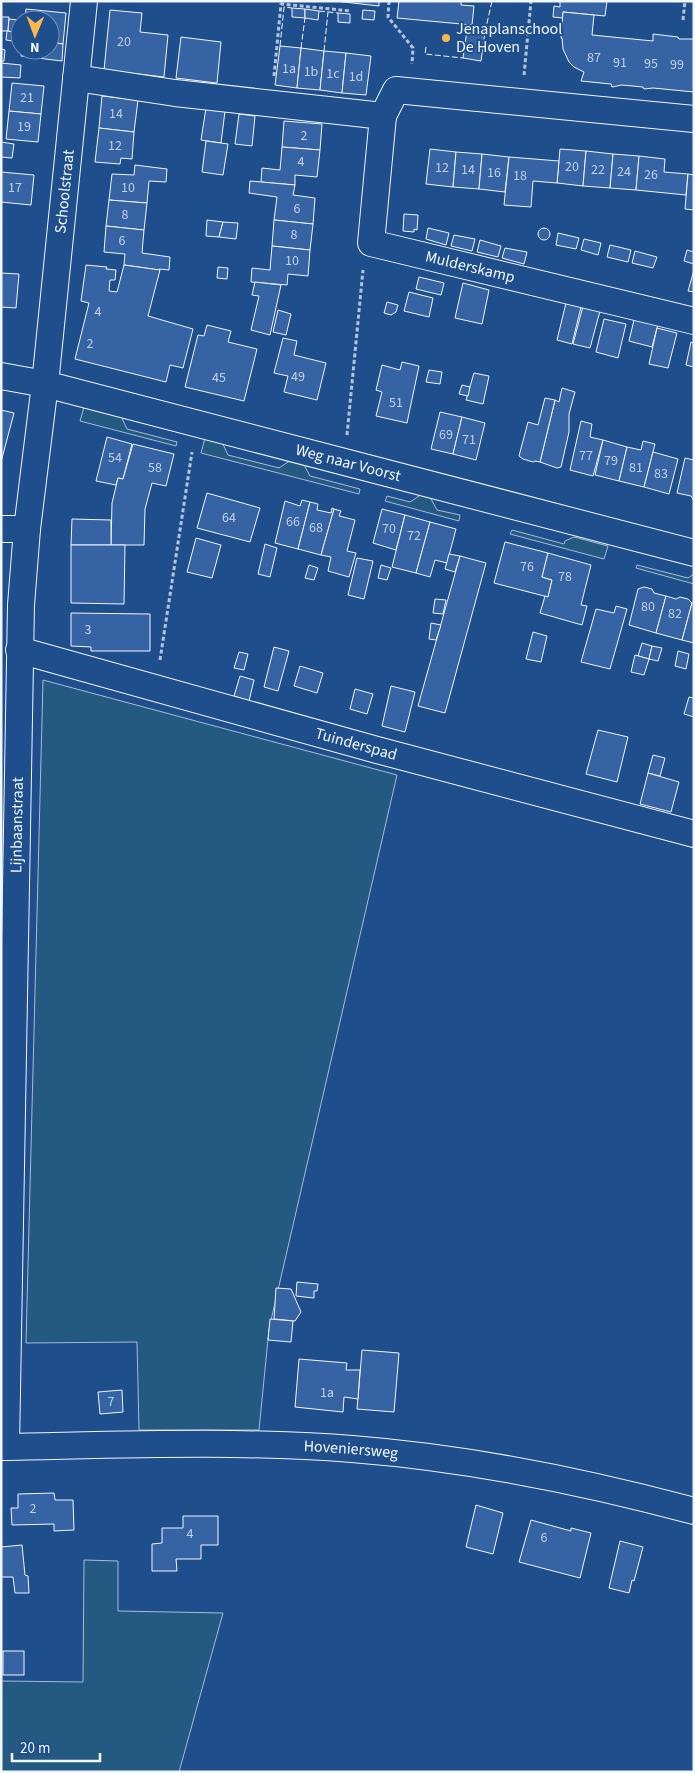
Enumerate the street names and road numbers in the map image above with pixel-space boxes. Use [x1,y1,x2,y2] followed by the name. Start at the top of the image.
[49,148,80,235] street label: Schoolstraat
[423,246,517,288] street label: Mulderskamp
[293,439,404,487] street label: Weg naar Voorst
[313,722,399,766] street label: Tuinderspad
[5,776,29,873] street label: Lijnbaanstraat
[303,1435,399,1464] street label: Hoveniersweg

